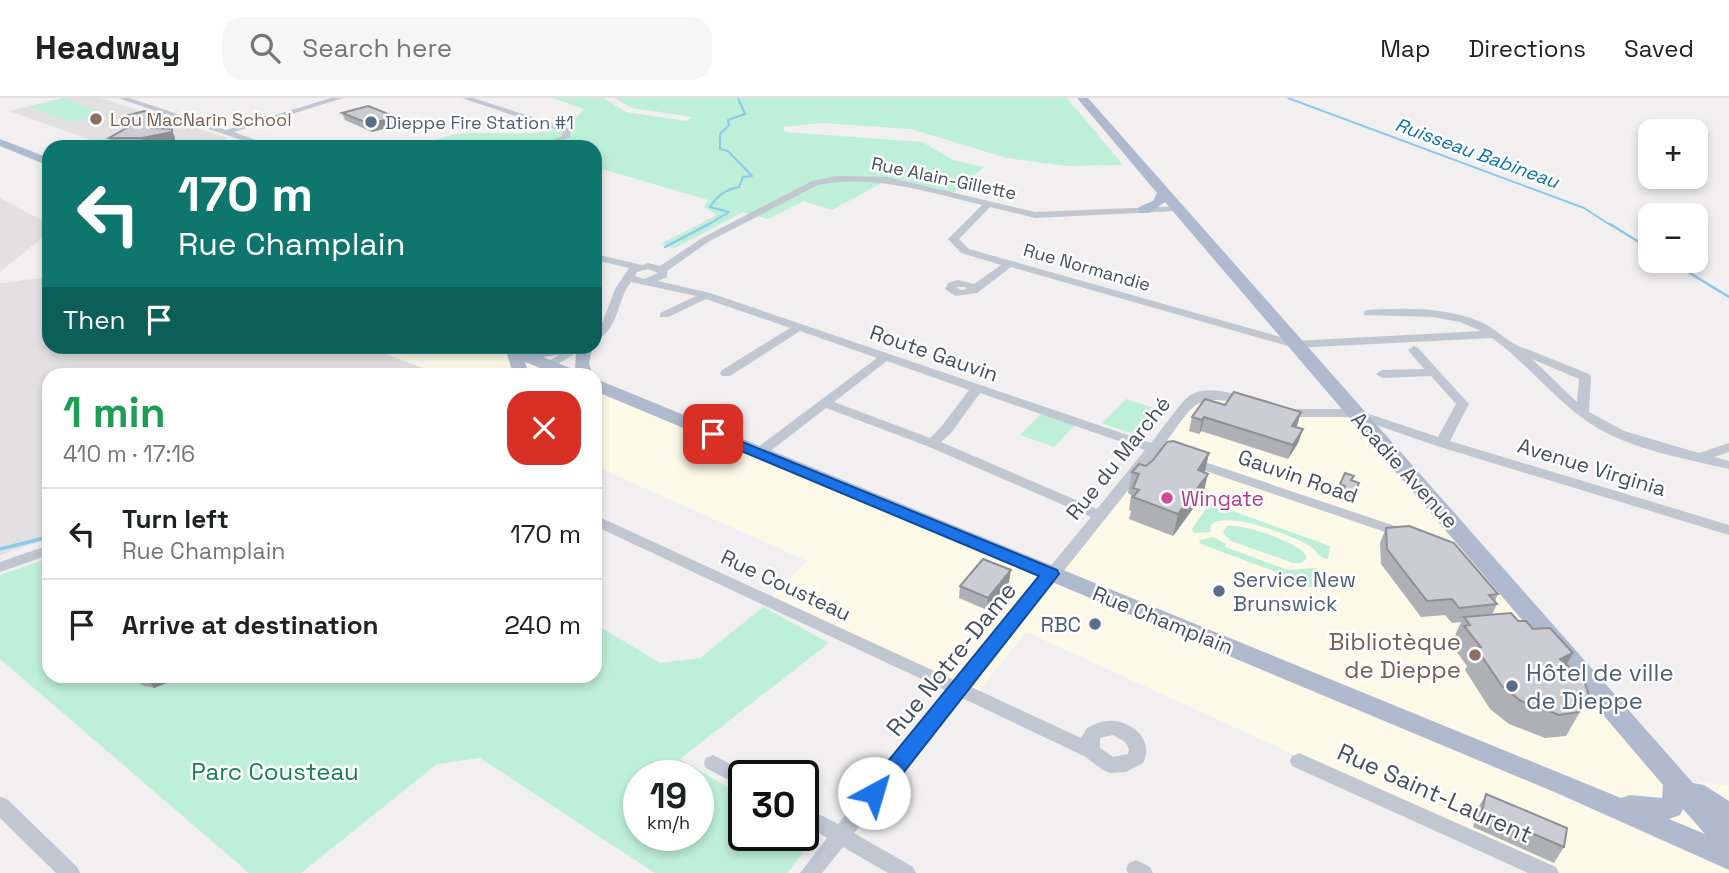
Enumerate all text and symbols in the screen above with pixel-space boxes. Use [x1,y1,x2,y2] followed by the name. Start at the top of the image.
[222,17,712,80] search box
[35,27,180,69] text: Headway
[246,29,284,67] icon: search
[302,31,452,65] text: Search here
[1380,33,1430,64] text: Map
[1468,33,1586,64] text: Directions
[1624,33,1694,64] text: Saved
[110,108,292,131] place label: Lou MacNarin School
[88,111,104,127] marker: Lou MacNarin School
[385,111,574,134] place label: Dieppe Fire Station #1
[1392,112,1564,195] water label: Ruisseau Babineau
[363,114,379,130] marker: Dieppe Fire Station #1
[1638,119,1708,273] map controls
[1638,119,1708,189] button: +
[869,151,1019,205] street label: Rue Alain-Gillette
[178,163,313,225] text: 170 m
[63,168,154,259] icon: left
[1638,203,1708,273] button: −
[178,224,405,264] text: Rue Champlain
[1021,238,1153,296] street label: Rue Normandie
[140,301,178,339] icon: arrive
[63,303,126,337] text: Then
[866,318,1002,388] street label: Route Gauvin
[63,386,166,439] text: 1 min
[507,391,581,465] button: close
[1060,391,1176,525] street label: Rue du Marché
[683,404,743,464] pin
[1345,406,1465,534] street label: Acadie Avenue
[694,415,732,453] icon: arrive
[1515,432,1669,502] street label: Avenue Virginia
[63,439,195,469] text: 410 m · 17:16
[1235,443,1361,509] street label: Gauvin Road
[1181,485,1264,512] place label: Wingate
[1159,490,1175,506] marker: Wingate
[122,502,229,536] text: Turn left
[63,515,101,553] icon: left
[510,517,581,551] text: 170 m
[122,536,285,566] text: Rue Champlain
[717,543,855,627] street label: Rue Cousteau
[1233,566,1356,617] place label: Service New Brunswick
[879,575,1023,743] street label: Rue Notre-Dame
[1089,580,1237,660] street label: Rue Champlain
[1211,583,1227,599] marker: Service New Brunswick
[63,606,101,644] icon: arrive
[122,608,379,642] text: Arrive at destination
[504,608,581,642] text: 240 m
[1040,611,1081,638] place label: RBC
[1087,616,1103,632] marker: RBC
[1329,626,1461,685] place label: Bibliotèque de Dieppe
[1467,647,1483,663] marker: Bibliotèque de Dieppe
[1526,657,1674,716] place label: Hôtel de ville de Dieppe
[1504,678,1520,694] marker: Hôtel de ville de Dieppe
[1333,736,1537,850] street label: Rue Saint-Laurent
[191,756,359,787] park label: Parc Cousteau
[837,756,911,830] position arrow
[728,760,819,851] speed limit sign: 30
[650,774,687,818] text: 19
[647,811,690,834] text: km/h

